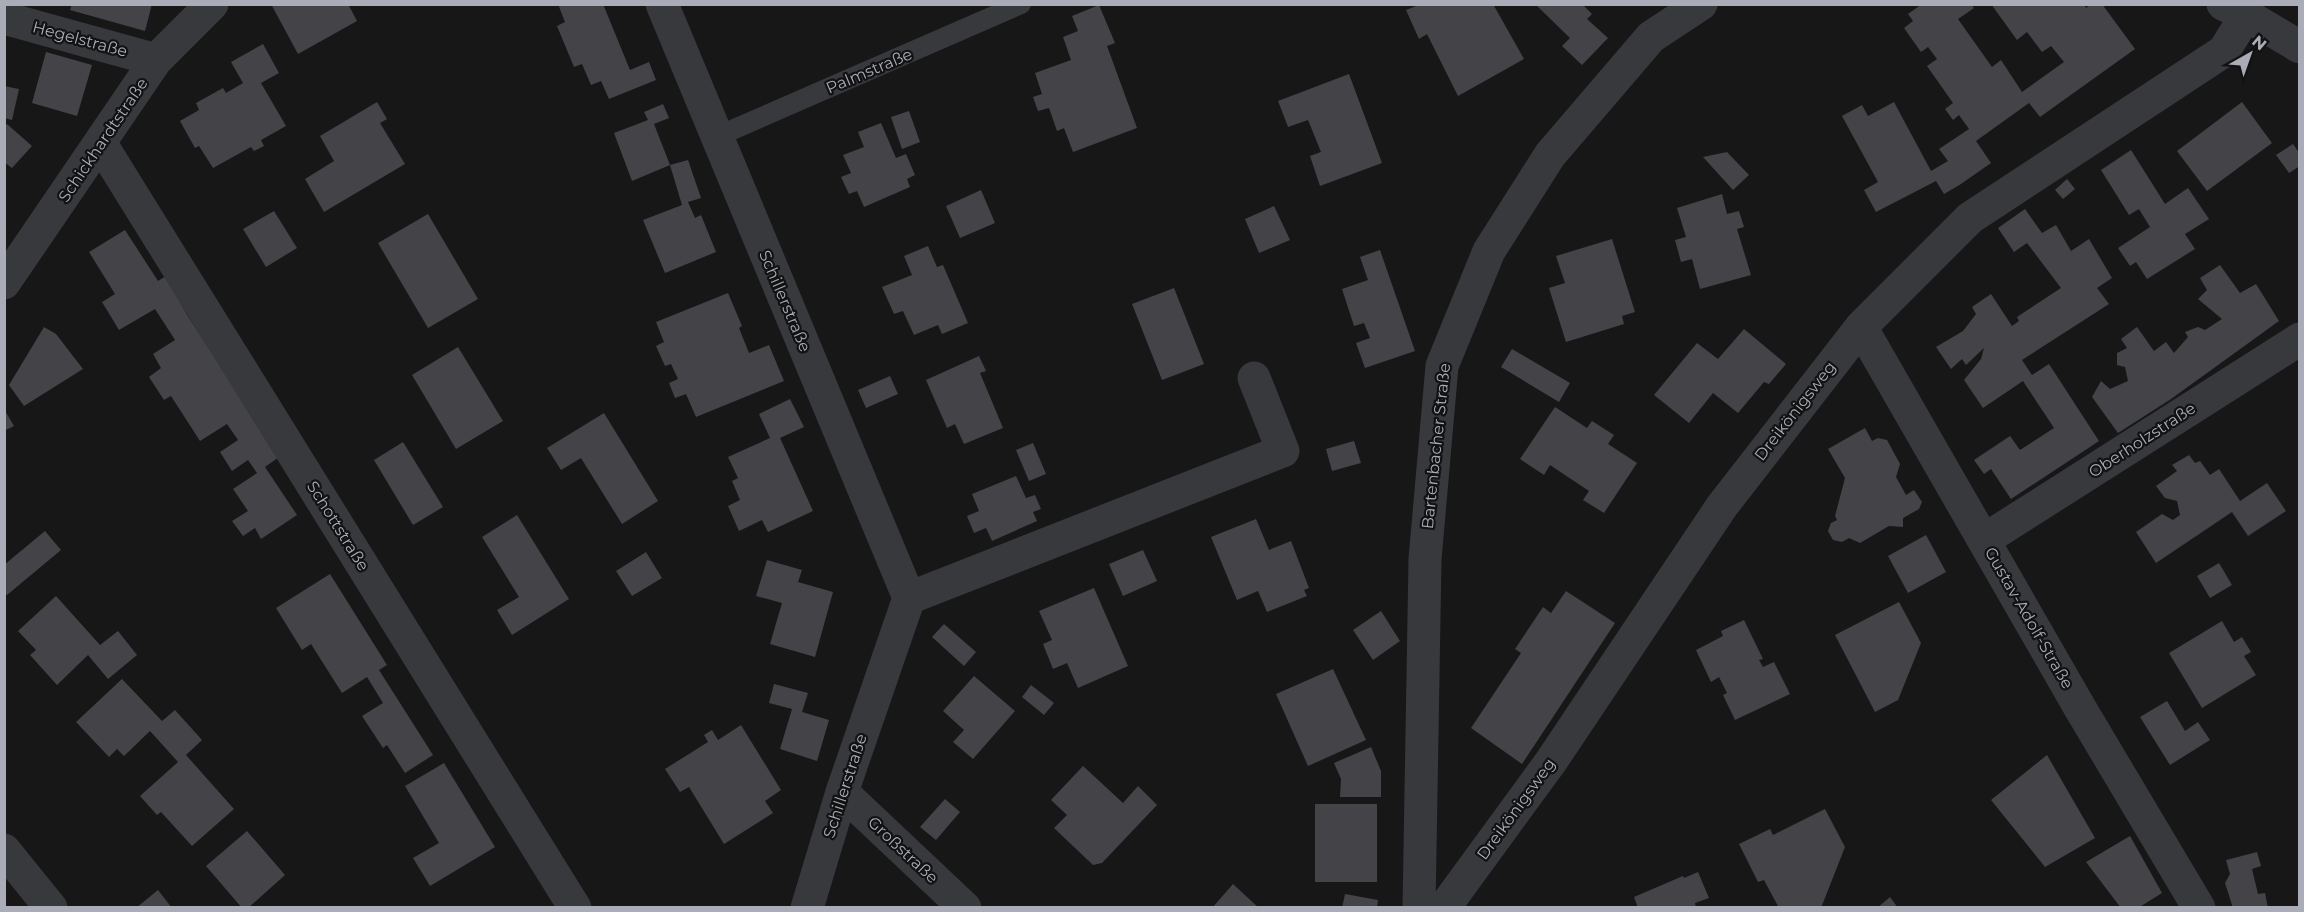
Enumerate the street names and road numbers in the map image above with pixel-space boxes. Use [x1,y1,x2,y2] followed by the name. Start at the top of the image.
[30,17,130,61] street label: Hegelstraße
[823,44,915,98] street label: Palmstraße
[54,74,152,206] street label: Schickhardtstraße
[755,247,815,355] street label: Schillerstraße
[1750,358,1840,464] street label: Dreikönigsweg
[1418,362,1454,530] street label: Bartenbacher Straße
[2085,398,2199,482] street label: Oberholzstraße
[303,478,373,574] street label: Schottstraße
[1981,544,2077,692] street label: Gustav-Adolf-Straße
[819,732,871,840] street label: Schillerstraße
[1473,755,1559,863] street label: Dreikönigsweg
[864,813,942,887] street label: Großstraße

